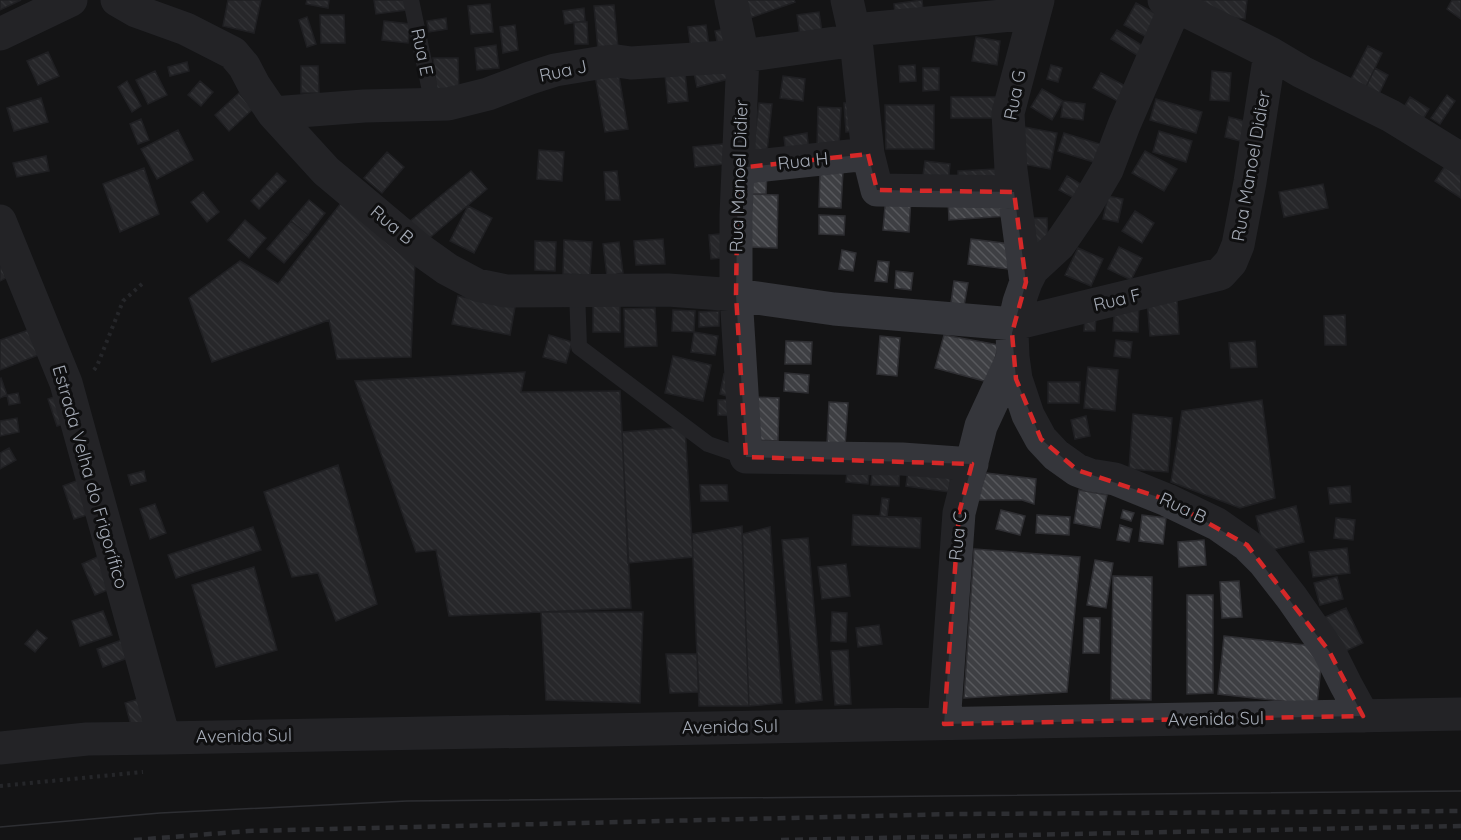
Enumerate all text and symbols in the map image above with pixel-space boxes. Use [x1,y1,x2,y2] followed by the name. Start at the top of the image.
[406,26,439,78] street label: Rua E
[537,54,589,87] street label: Rua J
[998,68,1031,122] street label: Rua G
[1226,89,1275,243] street label: Rua Manoel Didier
[724,99,753,253] street label: Rua Manoel Didier
[776,146,829,175] street label: Rua H
[366,200,419,249] street label: Rua B
[1091,283,1143,316] street label: Rua F
[48,362,133,591] street label: Estrada Velha do Frigorífico
[1156,487,1211,528] street label: Rua B
[943,510,972,562] street label: Rua C
[1168,706,1264,731] street label: Avenida Sul
[682,714,778,739] street label: Avenida Sul
[196,723,292,748] street label: Avenida Sul

